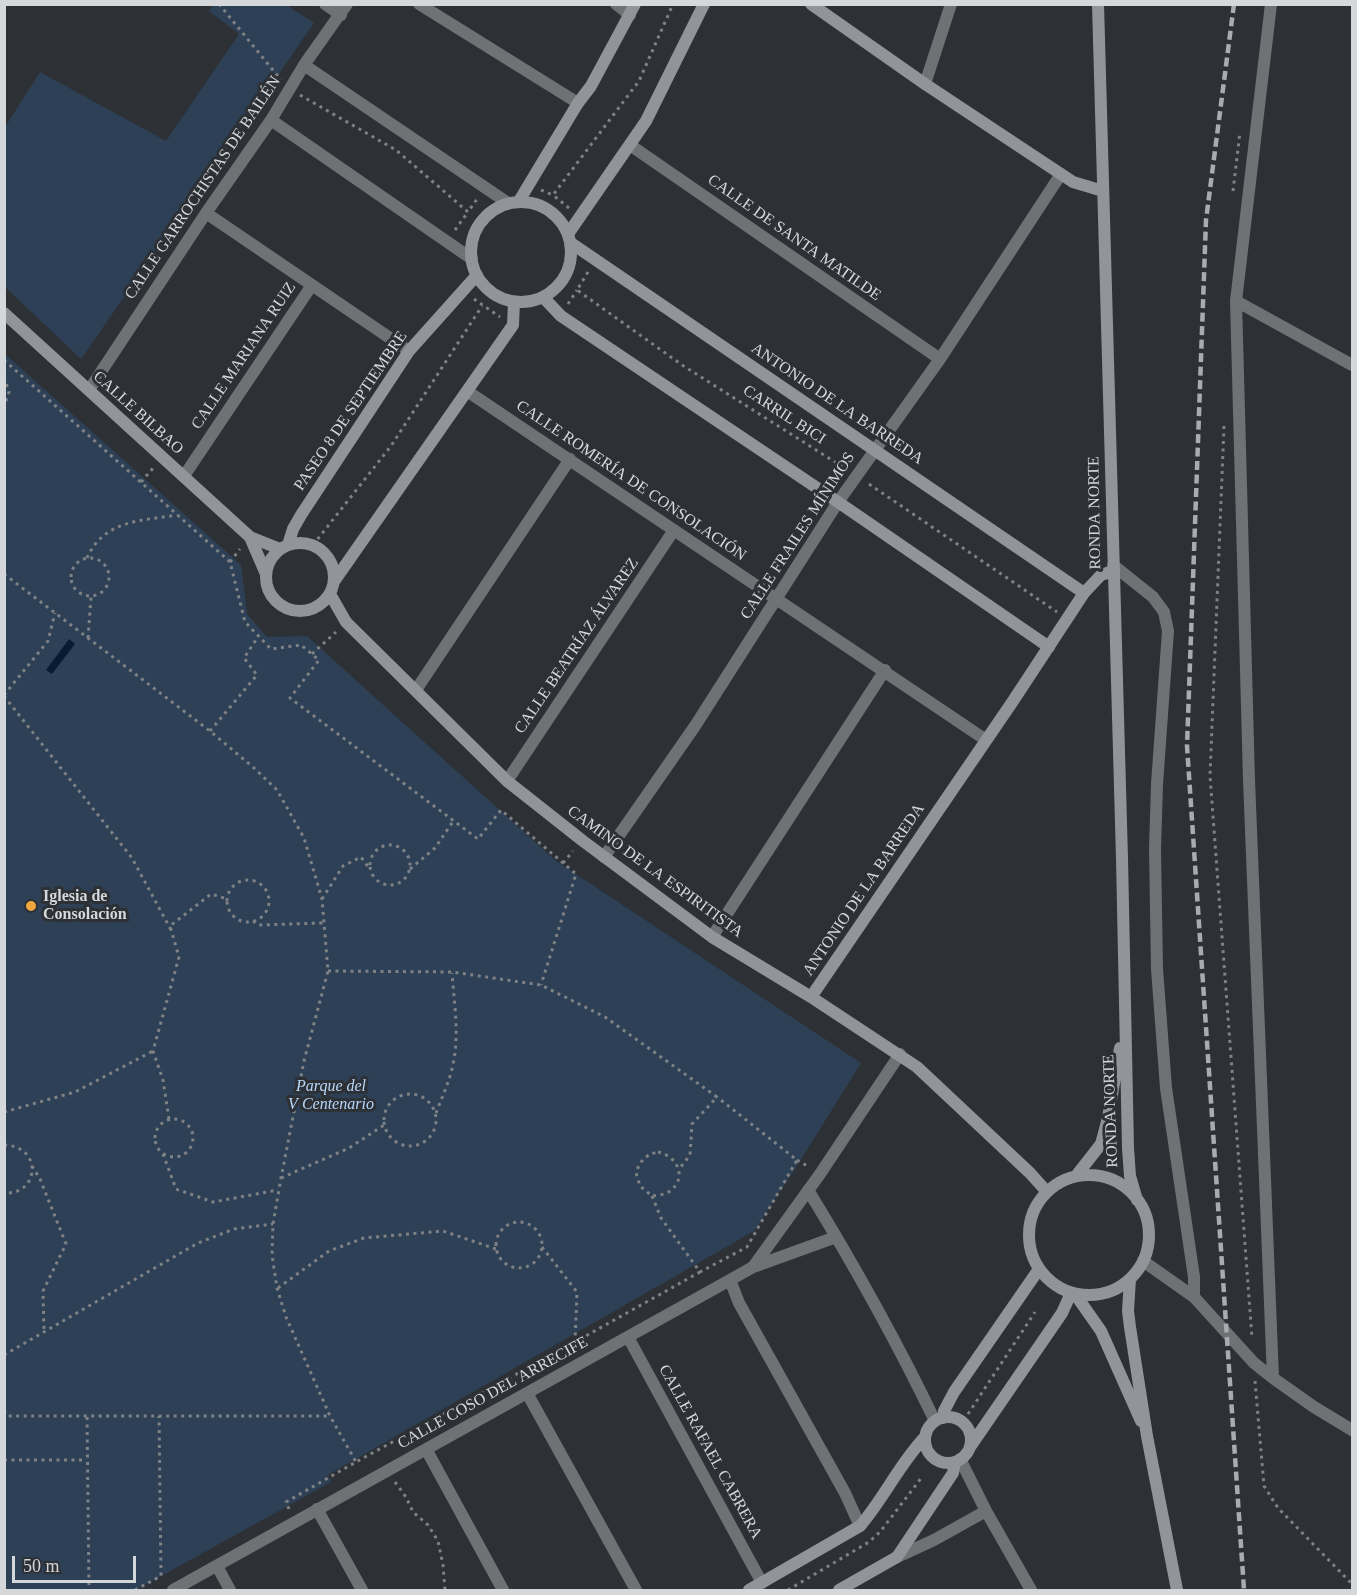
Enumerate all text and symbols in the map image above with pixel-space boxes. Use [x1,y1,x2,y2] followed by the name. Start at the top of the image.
[121,73,285,303] street label: CALLE GARROCHISTAS DE BAILÉN
[704,171,884,305] street label: CALLE DE SANTA MATILDE
[188,279,300,433] street label: CALLE MARIANA RUIZ
[290,328,412,494] street label: PASEO 8 DE SEPTIEMBRE
[747,339,927,469] street label: ANTONIO DE LA BARREDA
[89,367,187,459] street label: CALLE BILBAO
[739,381,829,449] street label: CARRIL BICI
[512,397,750,565] street label: CALLE ROMERÍA DE CONSOLACIÓN
[737,449,859,623] street label: CALLE FRAILES MÍNIMOS
[1084,456,1106,570] street label: RONDA NORTE
[511,554,643,738] street label: CALLE BEATRÍAZ ÁLVAREZ
[799,800,929,980] street label: ANTONIO DE LA BARREDA
[563,802,747,942] street label: CAMINO DE LA ESPIRITISTA
[43,887,127,925] place label: Iglesia de Consolación
[24,899,38,913] marker: Iglesia de Consolación
[1099,1054,1123,1168] street label: RONDA NORTE
[288,1077,374,1115] park label: Parque del V Centenario
[394,1333,592,1453] street label: CALLE COSO DEL ARRECIFE
[654,1362,766,1542] street label: CALLE RAFAEL CABRERA
[15,1544,140,1582] scale bar
[23,1556,60,1576] text: 50 m

